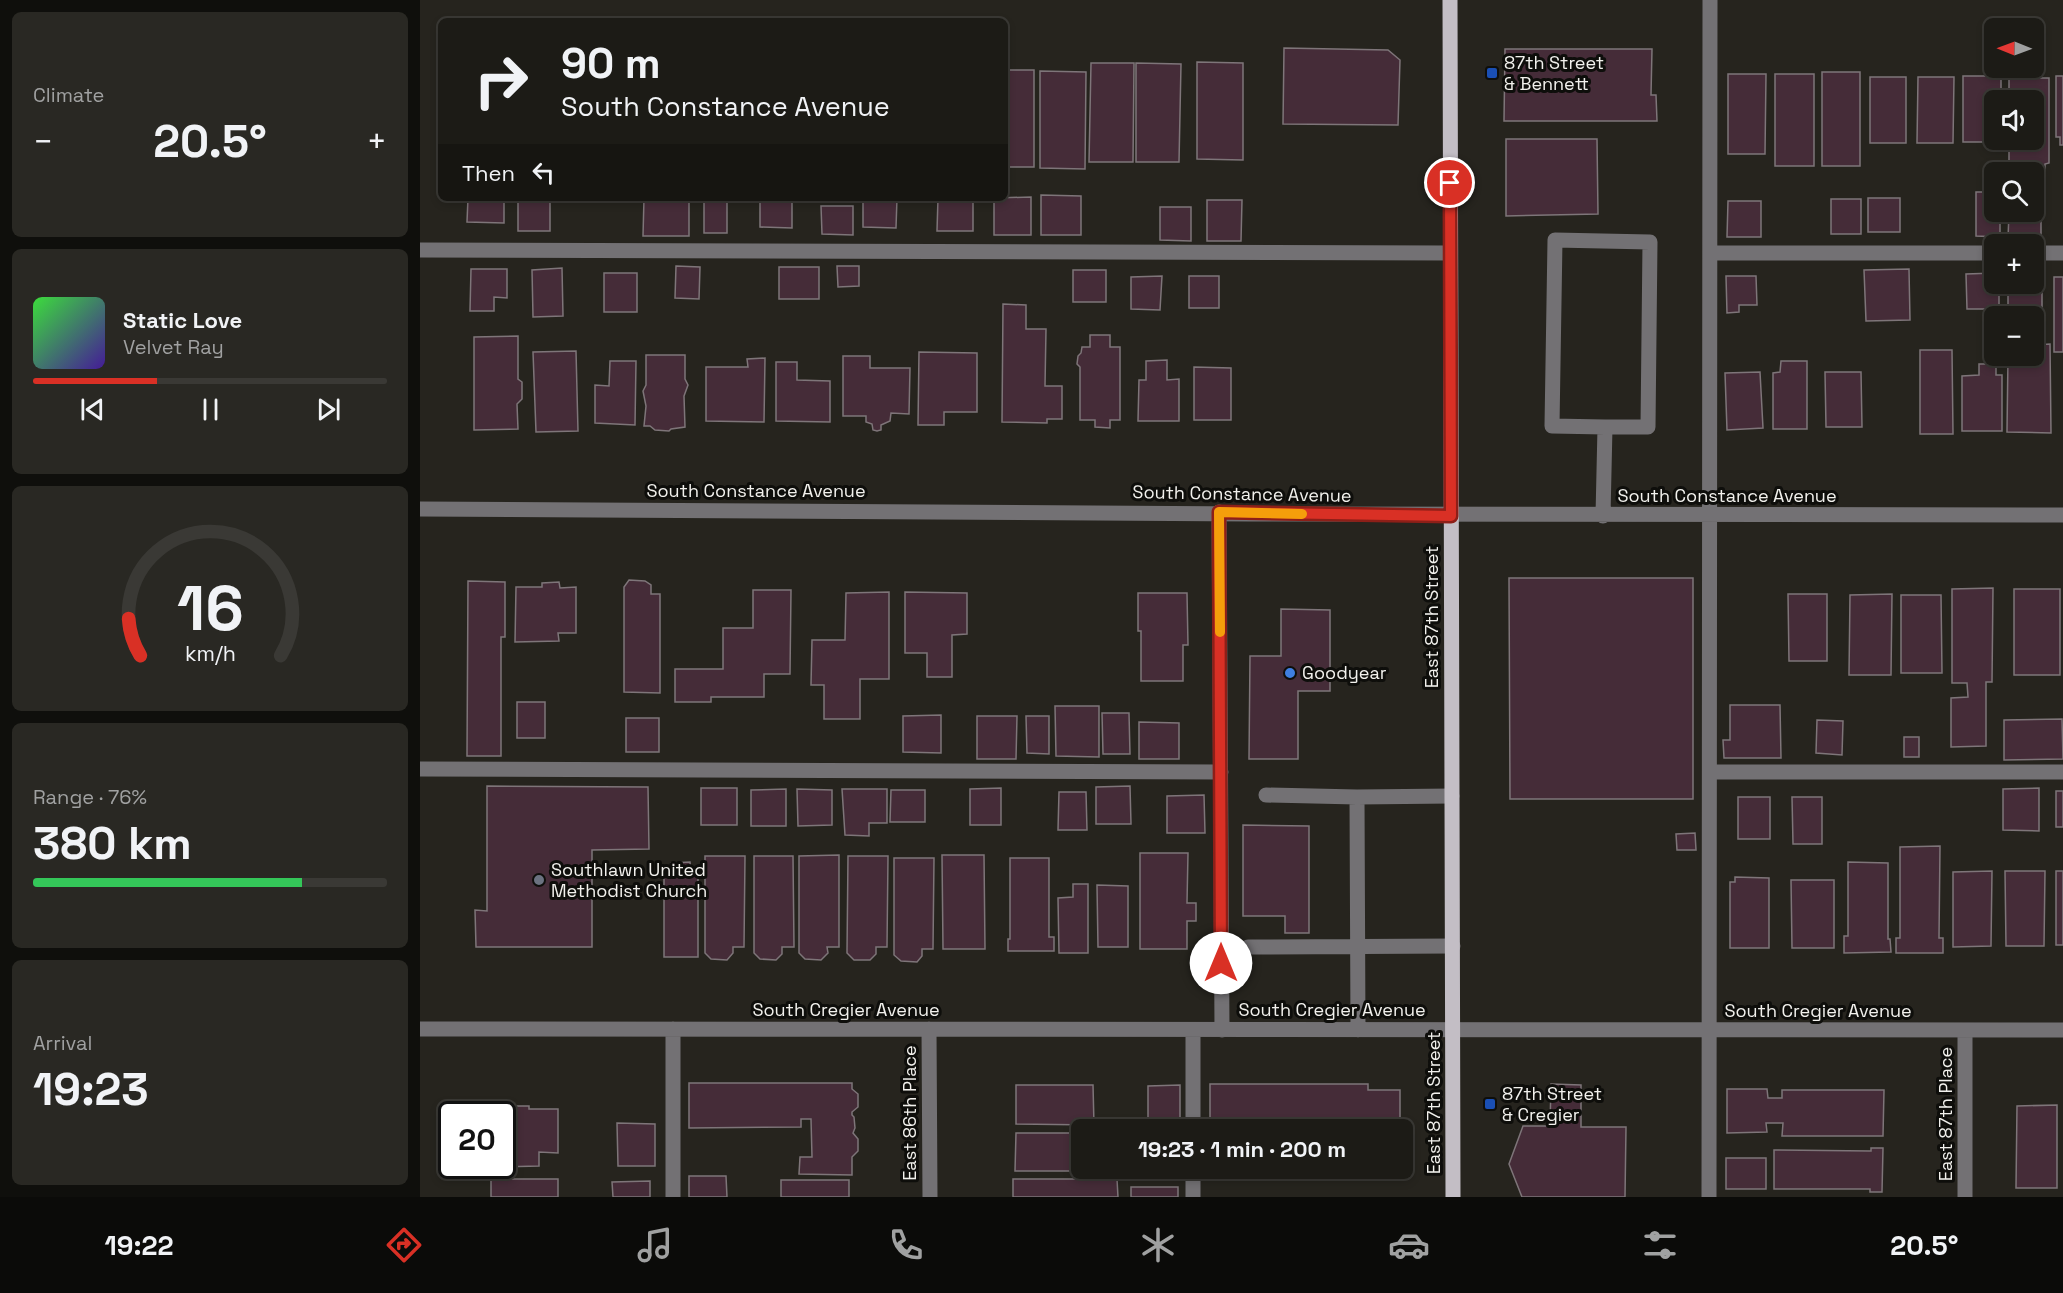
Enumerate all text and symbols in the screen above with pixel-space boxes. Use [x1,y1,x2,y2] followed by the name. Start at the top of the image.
[1984,18,2044,78] north arrow
[1984,18,2044,366] map controls
[561,37,661,90] text: 90 m
[462,42,540,120] icon: right
[1504,51,1604,95] place label: 87th Street & Bennett
[1485,66,1499,80] marker: 87th Street & Bennett
[33,82,104,108] text: Climate
[561,89,890,124] text: South Constance Avenue
[1984,90,2044,150] button: sound
[153,113,267,170] text: 20.5°
[33,121,53,163] text: −
[367,121,387,163] text: +
[527,156,560,189] icon: left
[1424,157,1475,208] pin
[462,159,515,187] text: Then
[1984,162,2044,222] button: search
[1433,166,1466,199] icon: arrive
[1984,234,2044,294] button: +
[123,306,242,334] text: Static Love
[1984,306,2044,366] button: −
[123,334,224,360] text: Velvet Ray
[76,393,109,426] icon: previous
[194,393,227,426] icon: pause
[312,393,345,426] icon: next
[646,479,866,502] street label: South Constance Avenue
[1132,480,1352,507] street label: South Constance Avenue
[1617,484,1837,507] street label: South Constance Avenue
[1420,546,1443,688] street label: East 87th Street
[177,569,243,648] text: 16
[184,640,236,667] text: km/h
[1302,661,1387,684] place label: Goodyear
[1283,666,1297,680] marker: Goodyear
[33,784,147,810] text: Range · 76%
[33,815,192,872] text: 380 km
[551,858,707,902] place label: Southlawn United Methodist Church
[532,873,546,887] marker: Southlawn United Methodist Church
[1189,931,1253,995] position arrow
[752,998,940,1021] street label: South Cregier Avenue
[1238,998,1426,1021] street label: South Cregier Avenue
[1724,999,1912,1022] street label: South Cregier Avenue
[33,1030,92,1056] text: Arrival
[1422,1032,1445,1174] street label: East 87th Street
[898,1045,921,1181] street label: East 86th Place
[1934,1047,1957,1181] street label: East 87th Place
[33,1061,149,1118] text: 19:23
[1502,1082,1602,1126] place label: 87th Street & Cregier
[1483,1097,1497,1111] marker: 87th Street & Cregier
[438,1101,516,1179] speed limit sign: 20
[1138,1135,1346,1163] text: 19:23 · 1 min · 200 m
[383,1224,425,1266] icon: directions
[634,1224,676,1266] icon: music
[885,1224,927,1266] icon: phone
[1137,1224,1179,1266] icon: climate
[1388,1224,1430,1266] icon: car
[1639,1224,1681,1266] icon: filters
[105,1228,174,1263] text: 19:22
[1890,1228,1958,1263] text: 20.5°

